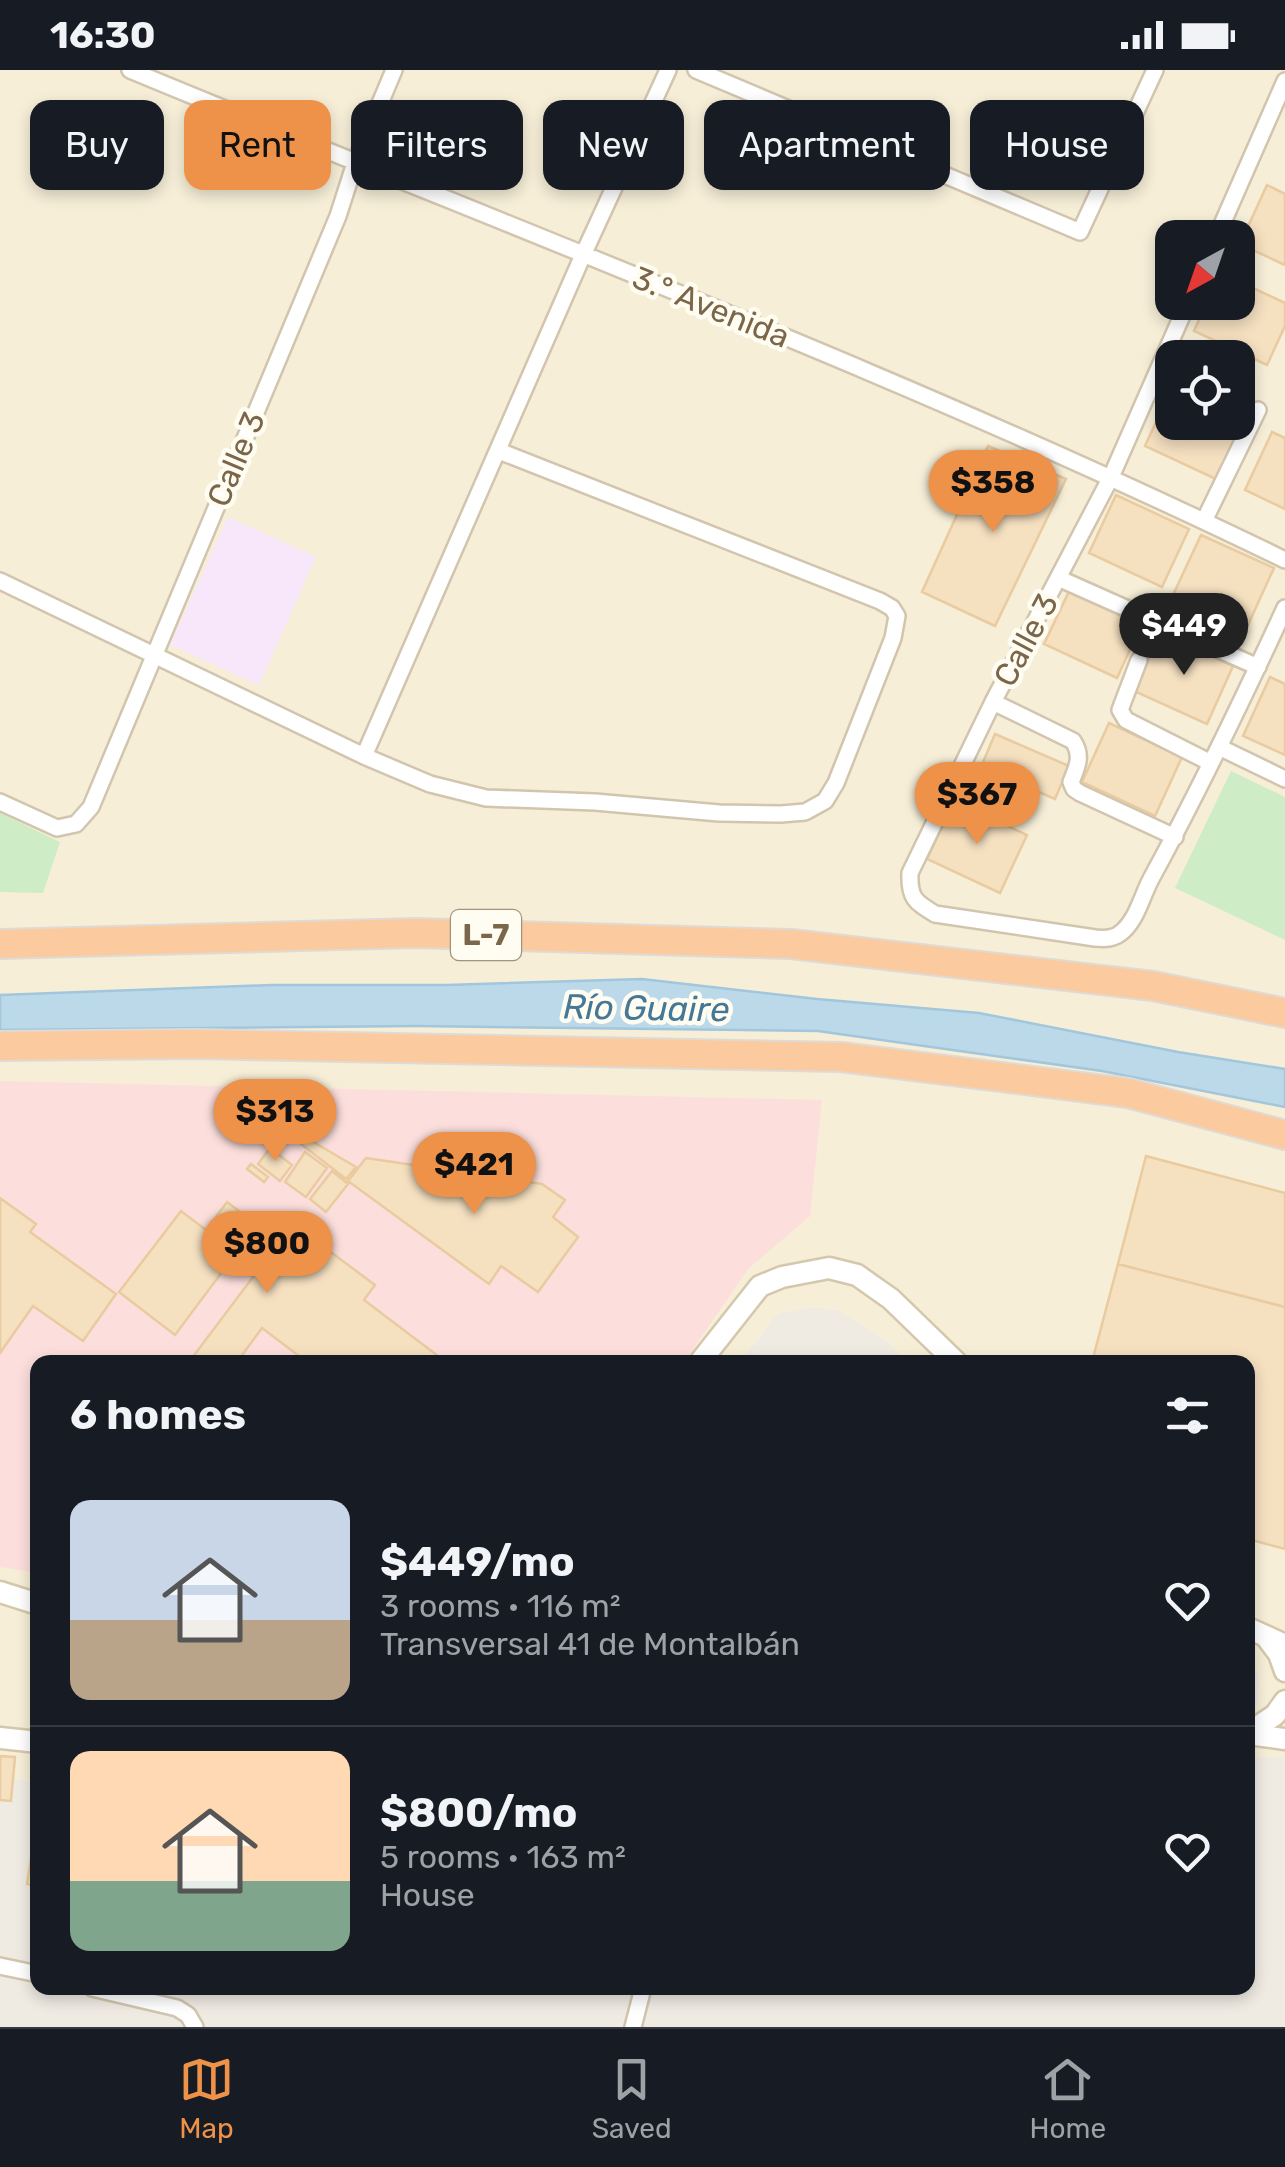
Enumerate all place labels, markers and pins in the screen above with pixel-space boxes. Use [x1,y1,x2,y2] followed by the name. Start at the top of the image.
[934,450,1052,535] pin: $358
[1125,593,1243,678] pin: $449
[918,762,1036,847] pin: $367
[216,1079,334,1164] pin: $313
[415,1132,533,1217] pin: $421
[208,1211,326,1296] pin: $800

